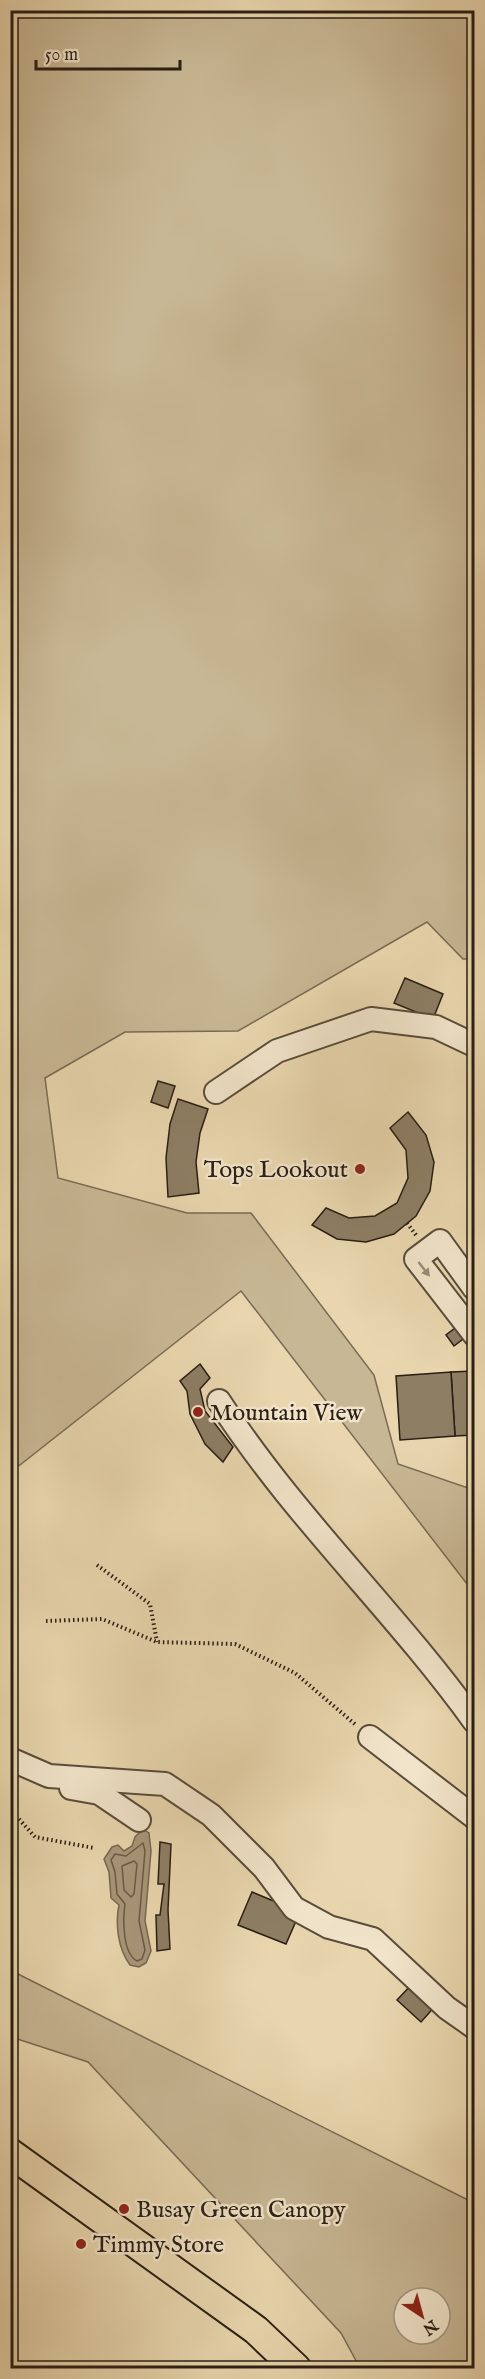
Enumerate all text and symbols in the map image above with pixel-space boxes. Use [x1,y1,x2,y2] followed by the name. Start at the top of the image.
[36,33,180,71] scale bar
[45,44,78,67] text: 50 m
[204,1155,348,1186] place label: Tops Lookout
[353,1162,367,1176] marker: Tops Lookout
[418,1261,431,1277] one-way arrow
[210,1398,363,1429] place label: Mountain View
[191,1405,205,1419] marker: Mountain View
[136,2195,346,2226] place label: Busay Green Canopy
[117,2202,131,2216] marker: Busay Green Canopy
[93,2230,224,2261] place label: Timmy Store
[74,2237,88,2251] marker: Timmy Store
[392,2286,452,2346] north arrow
[418,2314,442,2339] text: N

